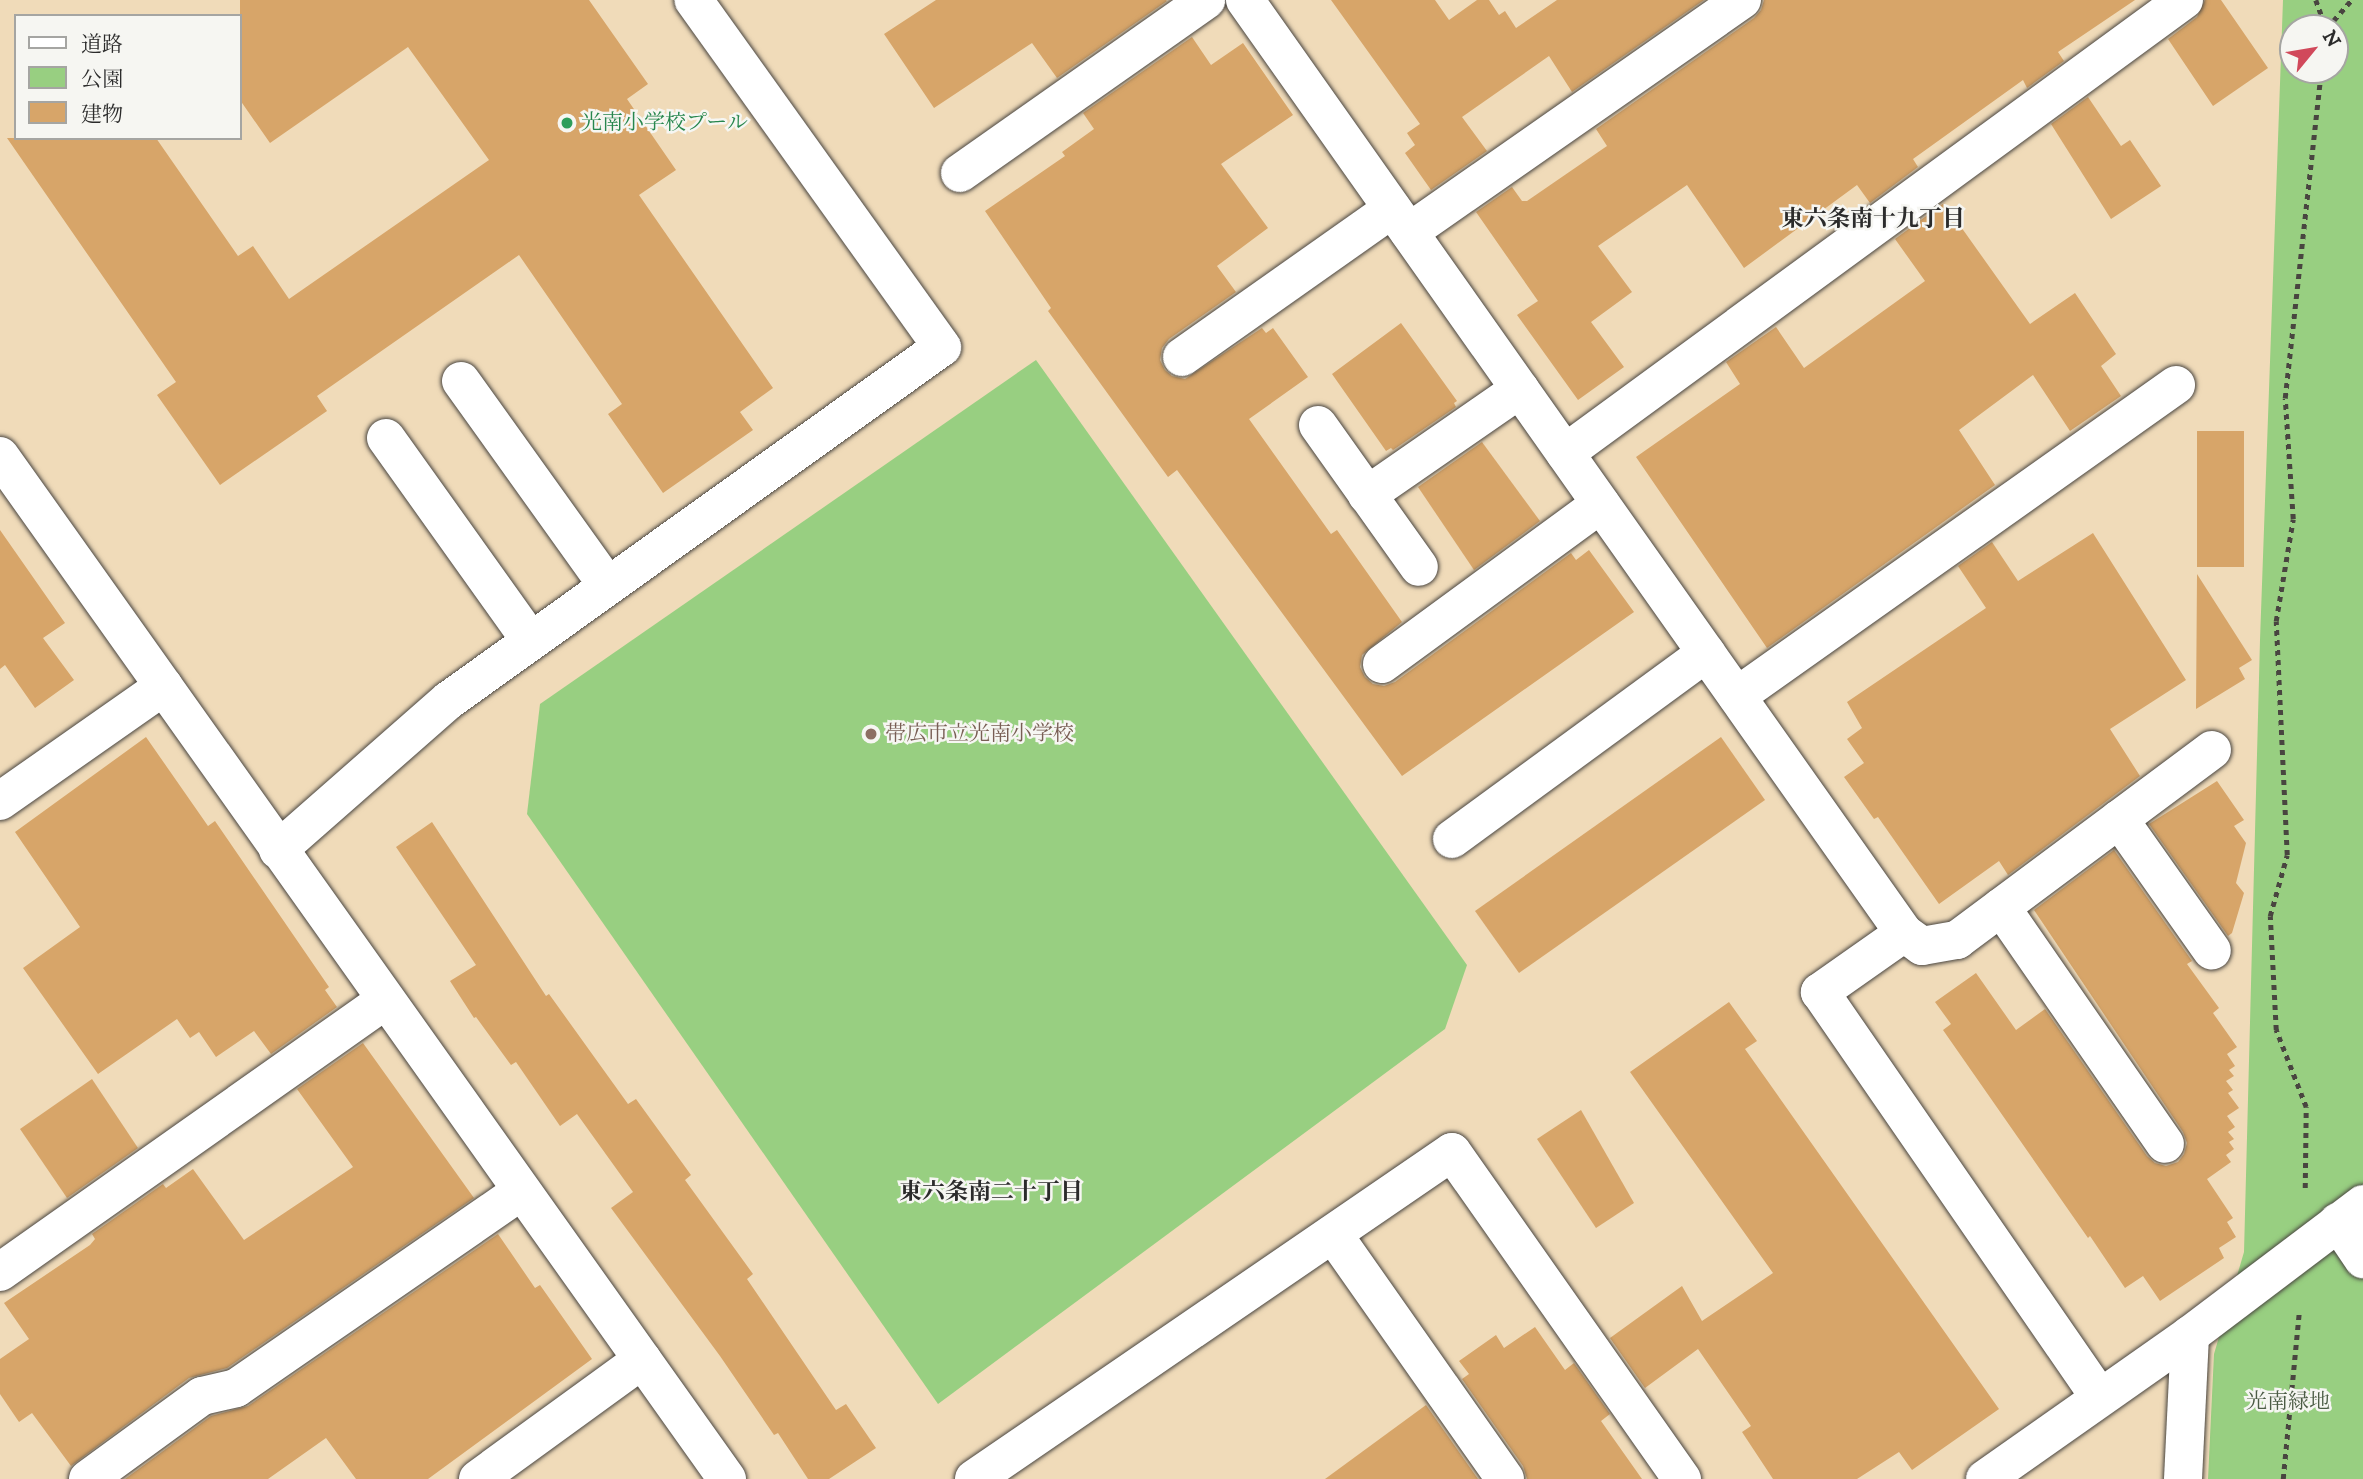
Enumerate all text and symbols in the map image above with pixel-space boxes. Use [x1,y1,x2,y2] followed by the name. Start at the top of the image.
[14,14,242,140] legend
[2279,14,2349,84] north arrow
[2317,27,2345,52] text: N
[81,32,123,58] text: 道路
[81,67,123,93] text: 公園
[81,102,123,128] text: 建物
[581,110,748,136] place label: 光南小学校プール
[559,115,575,131] marker: 光南小学校プール
[1781,206,1965,234] district label: 東六条南十九丁目
[885,721,1074,747] place label: 帯広市立光南小学校
[863,726,879,742] marker: 帯広市立光南小学校
[899,1179,1083,1207] district label: 東六条南二十丁目
[2246,1389,2330,1415] park label: 光南緑地

